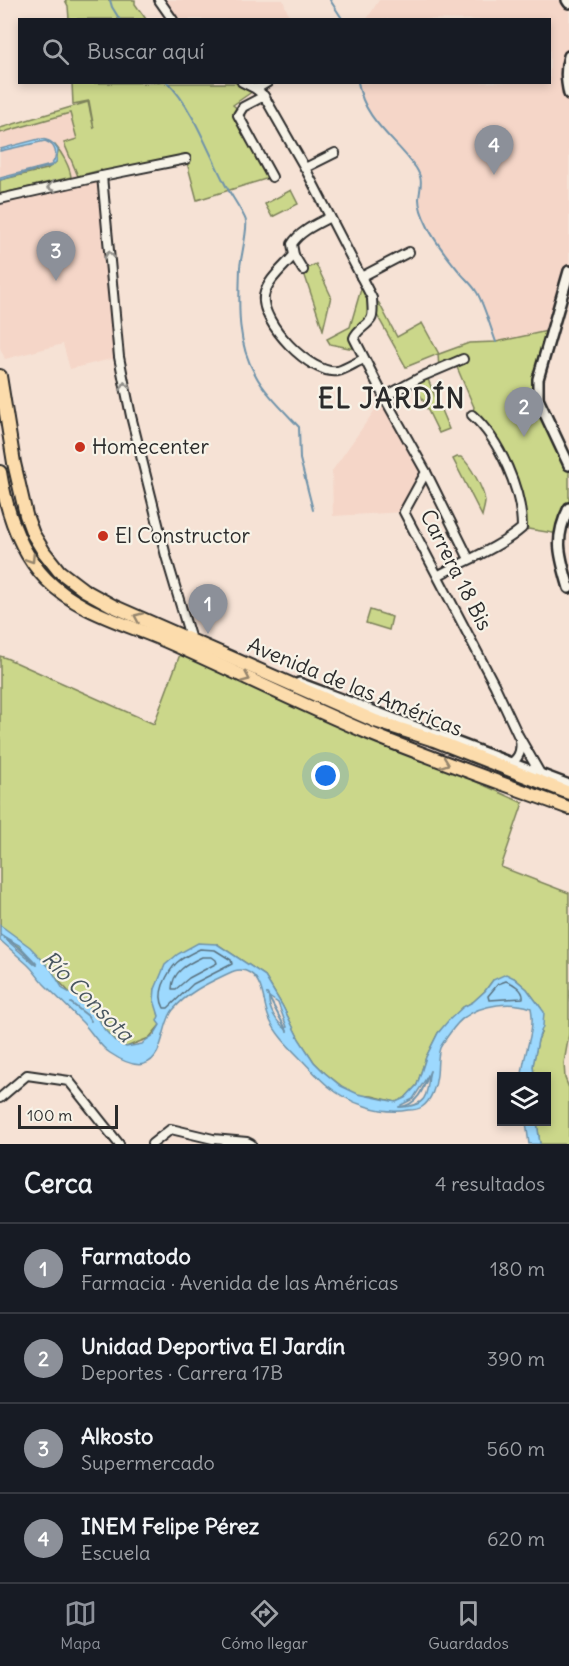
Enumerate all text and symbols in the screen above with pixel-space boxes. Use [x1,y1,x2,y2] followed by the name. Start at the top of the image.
[18,18,551,84] search box
[39,35,72,68] icon: search
[87,37,204,65] text: Buscar aquí
[474,126,514,175] pin: 4
[46,180,56,193] one-way arrow
[36,232,76,281] pin: 3
[104,251,116,260] one-way arrow
[318,381,466,415] district label: EL JARDÍN
[119,382,132,392] one-way arrow
[504,388,544,437] pin: 2
[92,433,209,460] place label: Homecenter
[73,440,87,454] marker: Homecenter
[414,505,498,635] street label: Carrera 18 Bis
[115,522,251,549] place label: El Constructor
[96,529,110,543] marker: El Constructor
[24,553,35,564] one-way arrow
[188,584,228,634] pin: 1
[133,612,144,624] one-way arrow
[244,631,467,742] street label: Avenida de las Américas
[240,671,251,683] one-way arrow
[439,755,450,768] one-way arrow
[311,761,340,790] your location
[36,944,141,1049] water label: Río Consota
[497,1072,551,1126] map controls
[497,1072,551,1126] button: layers
[18,1102,118,1130] scale bar
[27,1105,72,1125] text: 100 m
[24,1167,93,1200] text: Cerca
[435,1171,545,1196] text: 4 resultados
[81,1242,191,1270] text: Farmatodo
[40,1256,47,1281] text: 1
[490,1256,545,1281] text: 180 m
[81,1270,398,1295] text: Farmacia · Avenida de las Américas
[81,1332,345,1360] text: Unidad Deportiva El Jardín
[38,1346,49,1371] text: 2
[487,1346,545,1371] text: 390 m
[81,1360,283,1385] text: Deportes · Carrera 17B
[81,1422,153,1450] text: Alkosto
[38,1436,49,1461] text: 3
[487,1436,545,1461] text: 560 m
[81,1450,215,1475] text: Supermercado
[81,1512,259,1540] text: INEM Felipe Pérez
[38,1526,49,1551] text: 4
[487,1526,545,1551] text: 620 m
[81,1540,150,1565] text: Escuela
[60,1597,101,1653] tab: Mapa
[221,1597,308,1653] tab: Cómo llegar
[428,1597,509,1653] tab: Guardados

